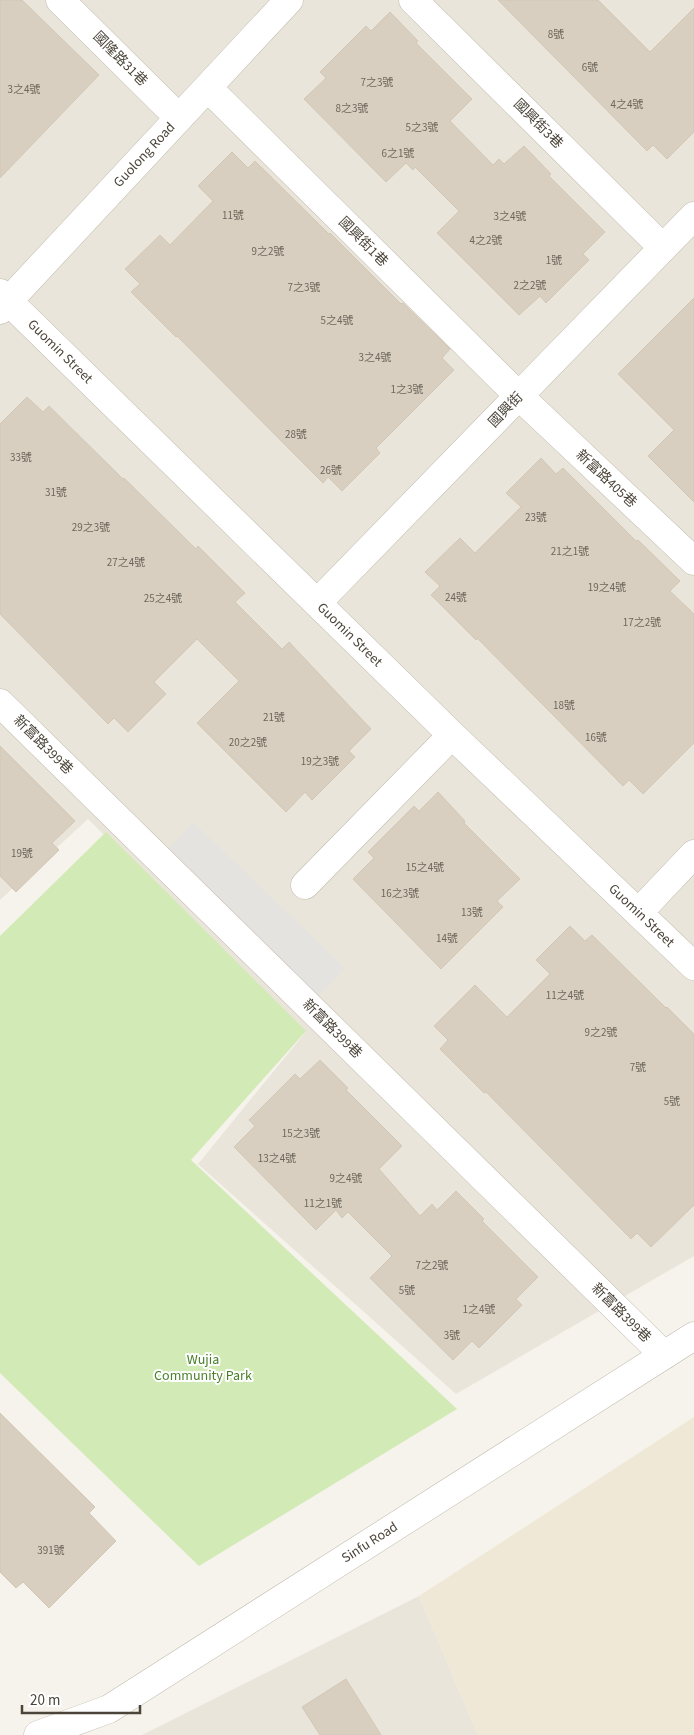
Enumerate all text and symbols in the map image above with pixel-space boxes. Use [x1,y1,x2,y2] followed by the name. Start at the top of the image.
[88,27,152,91] street label: 國隆路31巷
[548,27,564,42] house number: 8號
[582,60,598,75] house number: 6號
[361,75,393,90] house number: 7之3號
[8,82,40,97] house number: 3之4號
[509,95,567,153] street label: 國興街3巷
[611,97,643,112] house number: 4之4號
[336,101,368,116] house number: 8之3號
[109,118,180,192] street label: Guolong Road
[406,120,438,135] house number: 5之3號
[382,146,414,161] house number: 6之1號
[222,208,244,223] house number: 11號
[494,209,526,224] house number: 3之4號
[334,213,392,271] street label: 國興街1巷
[470,233,502,248] house number: 4之2號
[252,244,284,259] house number: 9之2號
[546,253,562,268] house number: 1號
[514,278,546,293] house number: 2之2號
[288,280,320,295] house number: 7之3號
[321,313,353,328] house number: 5之4號
[23,315,97,389] street label: Guomin Street
[359,350,391,365] house number: 3之4號
[391,382,423,397] house number: 1之3號
[484,388,528,432] street label: 國興街
[285,427,307,442] house number: 28號
[571,445,641,513] street label: 新富路405巷
[10,450,32,465] house number: 33號
[320,463,342,478] house number: 26號
[45,485,67,500] house number: 31號
[525,510,547,525] house number: 23號
[72,520,110,535] house number: 29之3號
[551,544,589,559] house number: 21之1號
[107,555,145,570] house number: 27之4號
[588,580,626,595] house number: 19之4號
[445,590,467,605] house number: 24號
[144,591,182,606] house number: 25之4號
[312,598,387,672] street label: Guomin Street
[623,615,661,630] house number: 17之2號
[553,698,575,713] house number: 18號
[263,710,285,725] house number: 21號
[9,711,77,779] street label: 新富路399巷
[585,730,607,745] house number: 16號
[229,735,267,750] house number: 20之2號
[301,754,339,769] house number: 19之3號
[11,846,33,861] house number: 19號
[406,860,444,875] house number: 15之4號
[604,879,679,952] street label: Guomin Street
[381,886,419,901] house number: 16之3號
[461,905,483,920] house number: 13號
[436,931,458,946] house number: 14號
[546,988,584,1003] house number: 11之4號
[298,995,366,1063] street label: 新富路399巷
[585,1025,617,1040] house number: 9之2號
[630,1060,646,1075] house number: 7號
[664,1094,680,1109] house number: 5號
[282,1126,320,1141] house number: 15之3號
[258,1151,296,1166] house number: 13之4號
[330,1171,362,1186] house number: 9之4號
[304,1196,342,1211] house number: 11之1號
[416,1258,448,1273] house number: 7之2號
[587,1279,655,1347] street label: 新富路399巷
[399,1283,415,1298] house number: 5號
[463,1302,495,1317] house number: 1之4號
[444,1328,460,1343] house number: 3號
[154,1350,252,1386] park label: Wujia Community Park
[338,1517,402,1568] street label: Sinfu Road
[37,1543,65,1558] house number: 391號
[22,1682,140,1714] scale bar
[30,1690,60,1711] text: 20 m

